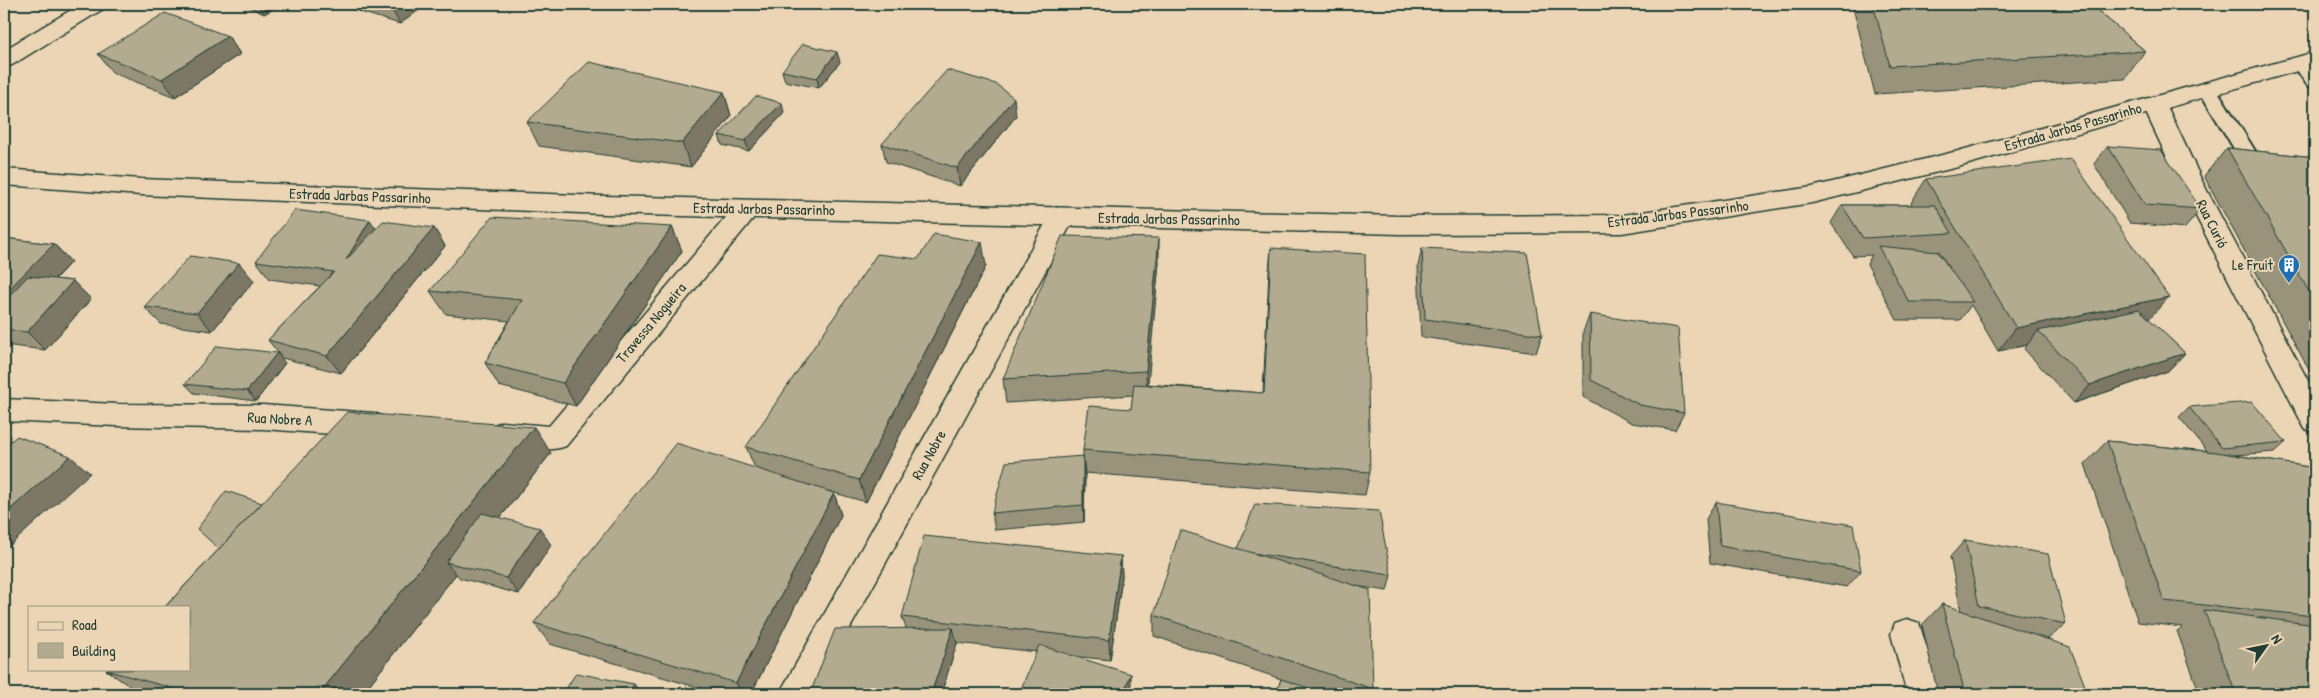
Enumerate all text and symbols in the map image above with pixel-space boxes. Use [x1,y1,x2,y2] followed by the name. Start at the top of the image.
[2002,97,2144,156] street label: Estrada Jarbas Passarinho
[289,183,431,208] street label: Estrada Jarbas Passarinho
[1606,194,1750,233] street label: Estrada Jarbas Passarinho
[2191,196,2234,252] street label: Rua Curió
[693,197,835,220] street label: Estrada Jarbas Passarinho
[1098,207,1240,230] street label: Estrada Jarbas Passarinho
[2277,253,2301,284] building icon: Le Fruit
[2232,254,2274,275] place label: Le Fruit
[611,278,691,367] street label: Travessa Nogueira
[247,406,314,431] street label: Rua Nobre A
[906,426,951,484] street label: Rua Nobre
[28,606,190,670] legend
[72,614,97,635] text: Road
[2242,620,2292,670] north arrow
[2267,630,2288,647] text: N
[72,640,116,661] text: Building

